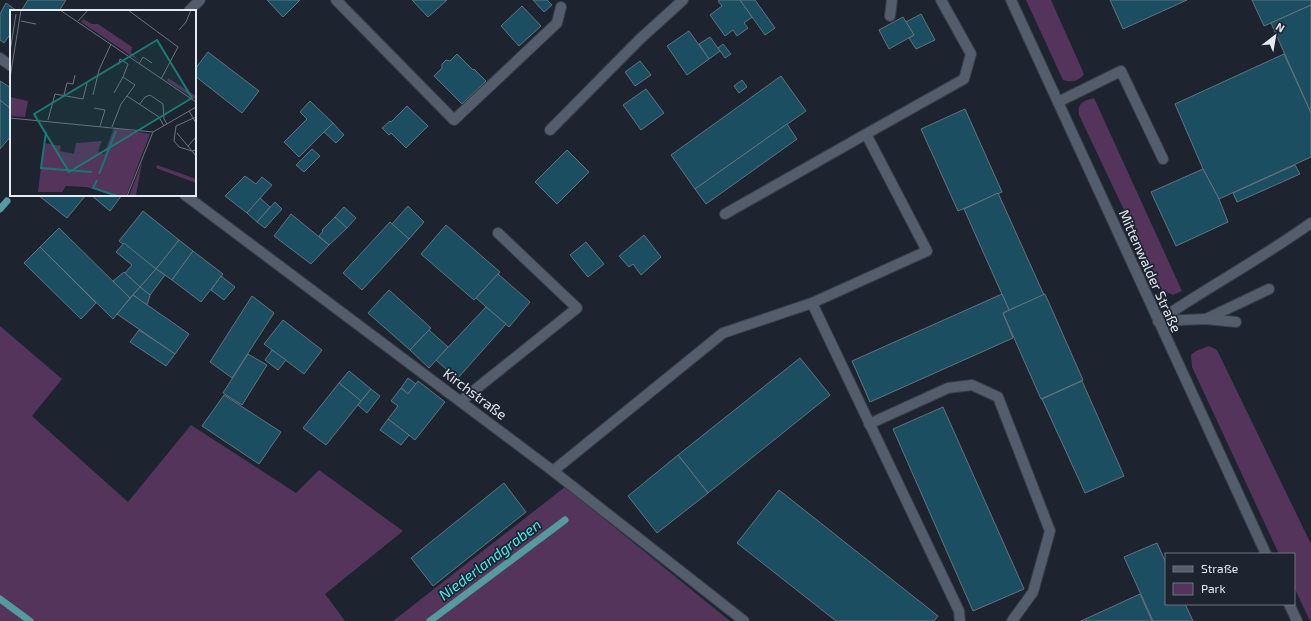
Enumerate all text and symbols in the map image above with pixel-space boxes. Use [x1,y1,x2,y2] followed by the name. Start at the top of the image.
[10,10,196,196] inset map
[1255,16,1295,56] north arrow
[1274,19,1287,35] text: N
[1116,207,1185,335] street label: Mittenwalder Straße
[440,364,510,423] street label: Kirchstraße
[435,515,544,604] water label: Niederlandgraben
[1165,553,1295,605] legend
[1201,561,1238,575] text: Straße
[1201,581,1226,595] text: Park

